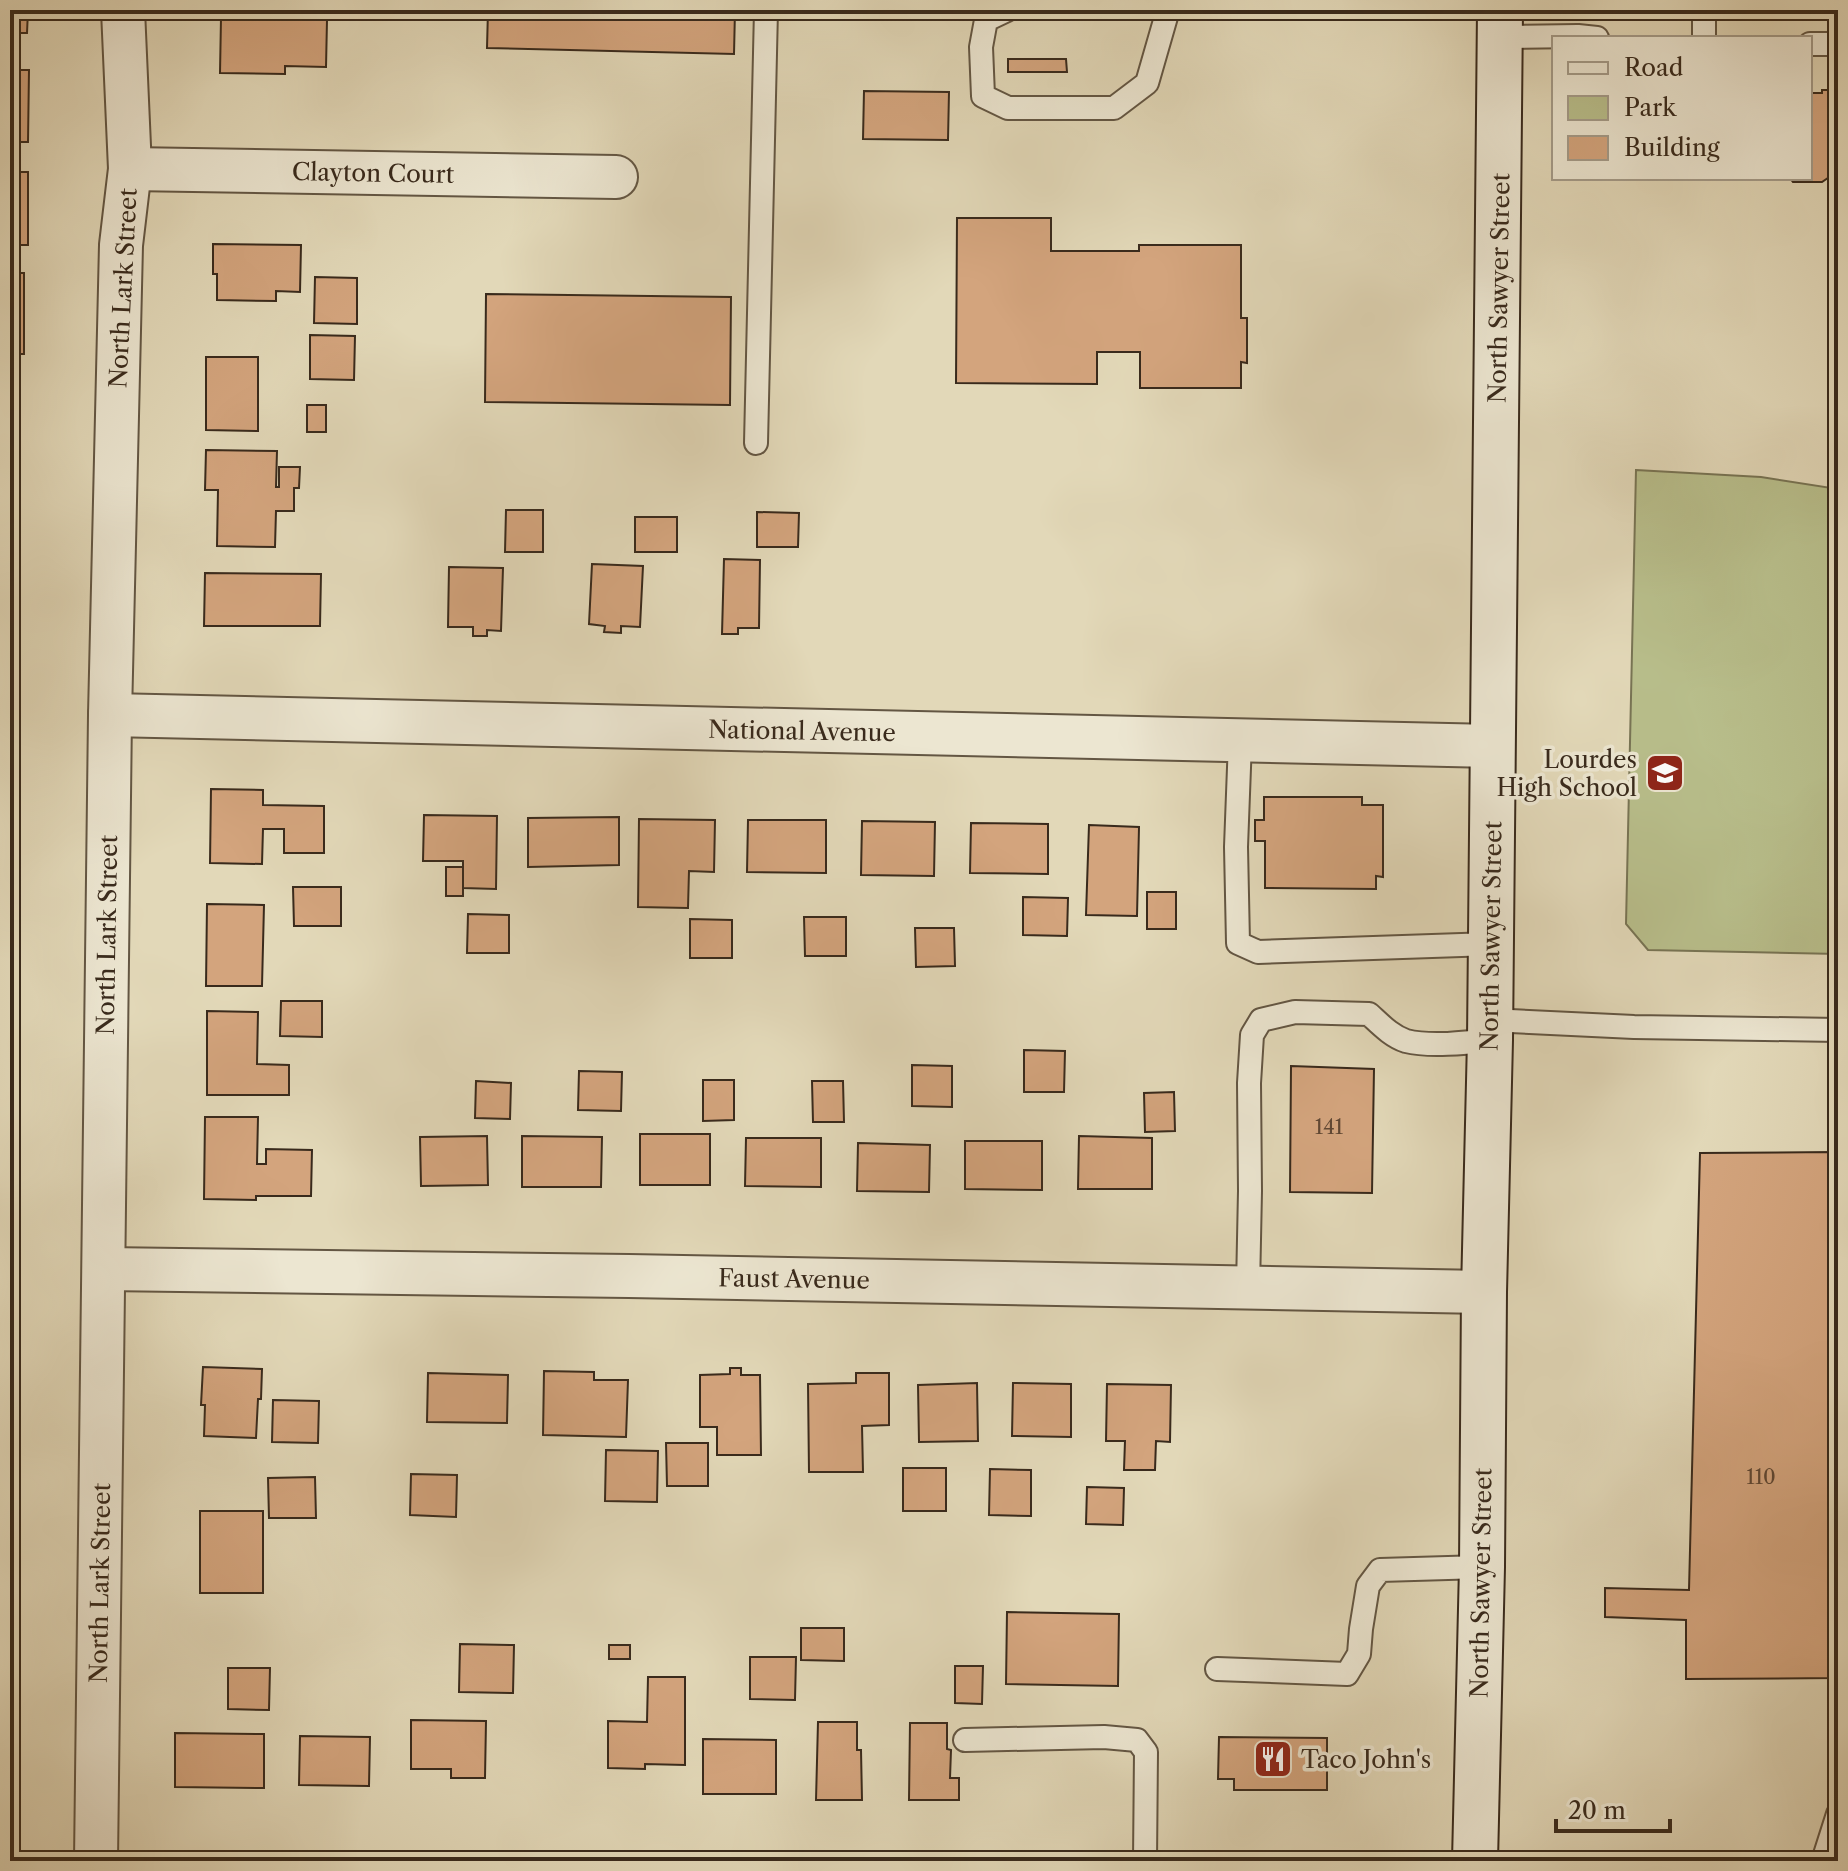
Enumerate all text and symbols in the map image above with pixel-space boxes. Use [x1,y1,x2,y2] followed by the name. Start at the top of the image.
[1552,36,1812,180] legend
[1624,53,1684,82] text: Road
[1624,93,1677,122] text: Park
[1624,133,1720,162] text: Building
[292,157,455,189] street label: Clayton Court
[1482,172,1516,403] street label: North Sawyer Street
[103,187,143,389] street label: North Lark Street
[708,715,896,747] street label: National Avenue
[1497,745,1637,802] place label: Lourdes High School
[1644,752,1686,794] school or university icon: Lourdes High School
[1474,820,1508,1051] street label: North Sawyer Street
[91,834,123,1035] street label: North Lark Street
[1315,1115,1344,1139] house number: 141
[718,1263,870,1295] street label: Faust Avenue
[1746,1465,1776,1489] house number: 110
[1464,1467,1498,1698] street label: North Sawyer Street
[84,1482,116,1683] street label: North Lark Street
[1252,1738,1294,1780] restaurant icon: Taco John's
[1301,1745,1431,1774] place label: Taco John's
[1556,1783,1670,1833] scale bar
[1568,1796,1626,1825] text: 20 m

